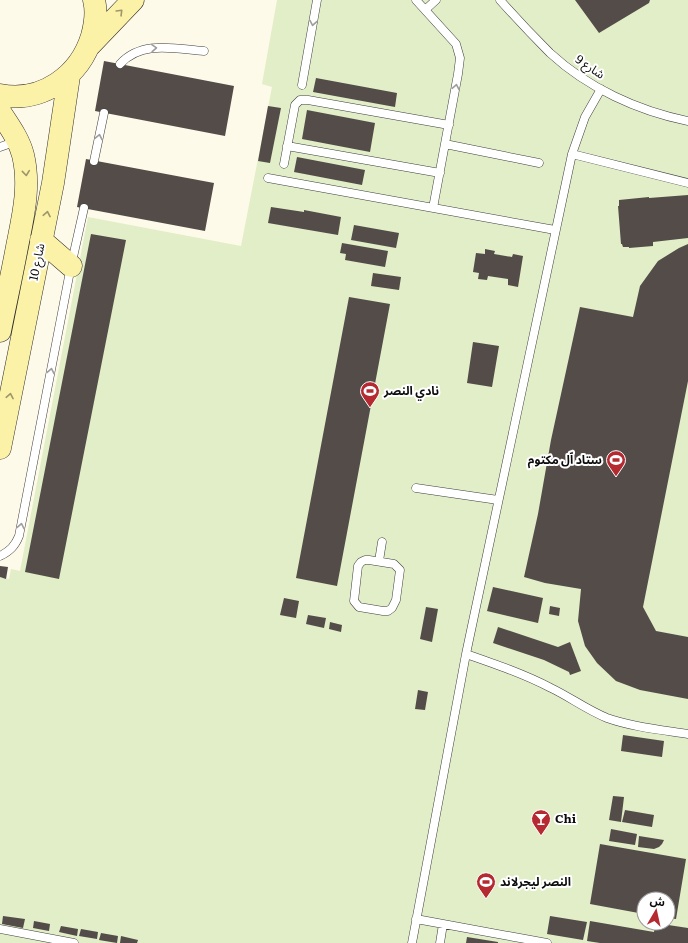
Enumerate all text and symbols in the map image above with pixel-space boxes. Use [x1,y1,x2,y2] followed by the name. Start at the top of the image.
[115,9,123,17] one-way arrow
[309,20,318,26] one-way arrow
[151,44,157,53] one-way arrow
[572,50,609,83] street label: شارع 9
[451,84,460,90] one-way arrow
[94,134,103,140] one-way arrow
[21,170,30,176] one-way arrow
[42,211,50,217] one-way arrow
[24,242,49,282] street label: شارع 10
[46,367,55,374] one-way arrow
[359,380,381,408] sports icon: نادي النصر
[383,381,439,401] place label: نادي النصر
[6,393,14,400] one-way arrow
[605,449,627,477] sports icon: ستاد اّل مكتوم
[528,450,602,469] place label: ستاد اّل مكتوم
[16,523,25,529] one-way arrow
[530,808,552,836] bar icon: Chi
[555,809,577,827] place label: Chi
[475,871,497,899] sports icon: النصر ليجرلاند
[500,872,571,890] place label: النصر ليجرلاند
[636,891,676,931] north arrow
[649,891,666,909] text: ش

